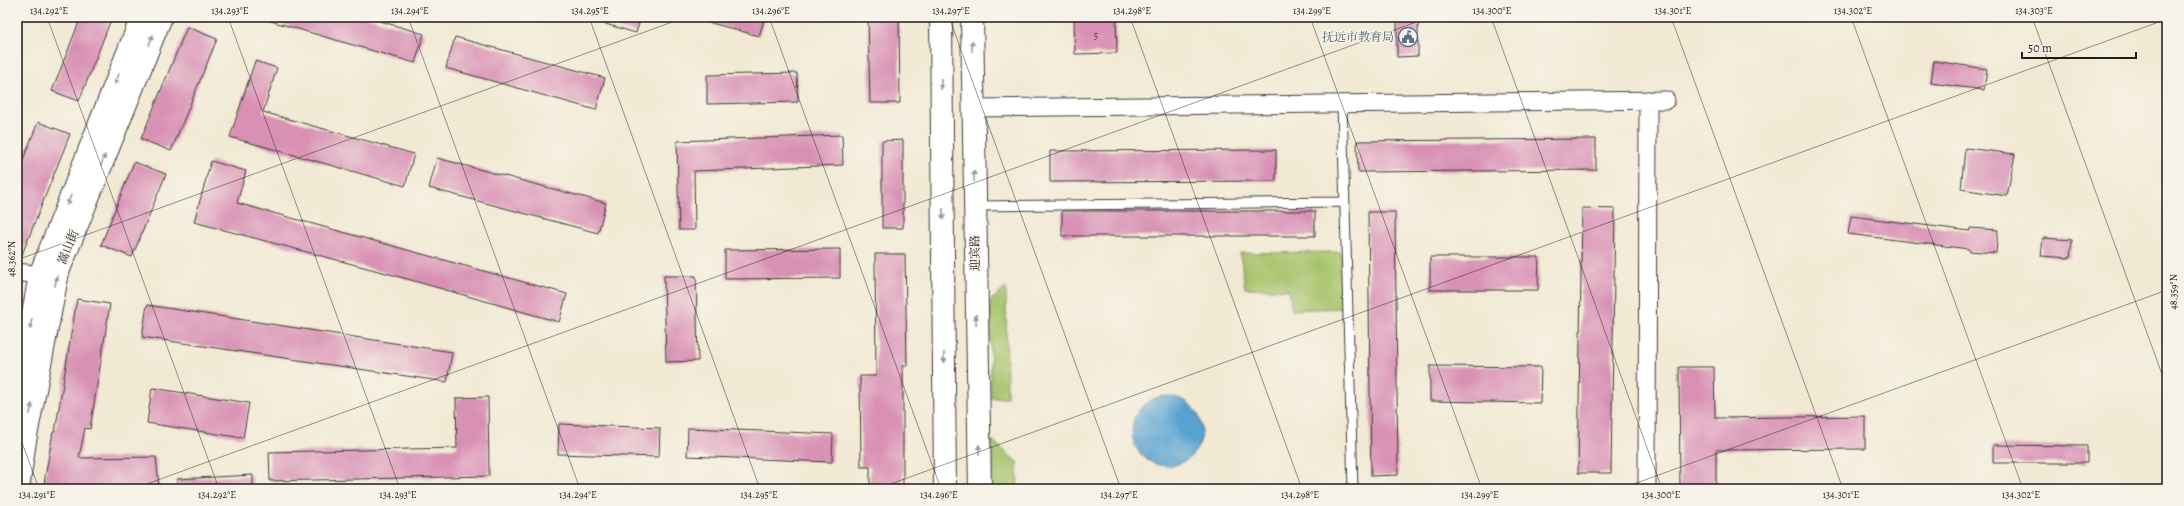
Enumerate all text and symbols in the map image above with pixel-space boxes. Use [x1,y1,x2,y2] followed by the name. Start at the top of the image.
[30,4,68,17] text: 134.292°E
[211,4,249,17] text: 134.293°E
[391,4,429,17] text: 134.294°E
[571,4,609,17] text: 134.295°E
[752,4,790,17] text: 134.296°E
[932,4,970,17] text: 134.297°E
[1113,4,1151,17] text: 134.298°E
[1293,4,1331,17] text: 134.299°E
[1473,4,1512,17] text: 134.300°E
[1655,4,1692,17] text: 134.301°E
[1834,4,1872,17] text: 134.302°E
[2015,4,2053,17] text: 134.303°E
[1397,26,1419,48] public building icon: 抚远市教育局
[1094,29,1098,42] house number: 5
[1322,29,1394,45] place label: 抚远市教育局
[149,33,155,45] one-way arrow
[2022,34,2136,60] scale bar
[969,39,975,52] one-way arrow
[2028,40,2052,56] text: 50 m
[114,74,120,86] one-way arrow
[938,78,945,90] one-way arrow
[100,154,106,166] one-way arrow
[971,169,977,182] one-way arrow
[66,195,72,207] one-way arrow
[940,208,946,221] one-way arrow
[54,226,83,267] street label: 嵩山街
[967,235,983,271] street label: 迎宾路
[5,241,18,277] text: 48.362°N
[2167,274,2180,310] text: 48.359°N
[53,275,59,288] one-way arrow
[973,313,979,326] one-way arrow
[28,317,34,330] one-way arrow
[941,352,947,365] one-way arrow
[29,403,35,415] one-way arrow
[976,443,982,456] one-way arrow
[19,488,55,501] text: 134.291°E
[198,488,236,501] text: 134.292°E
[379,488,417,501] text: 134.293°E
[559,488,597,501] text: 134.294°E
[740,488,778,501] text: 134.295°E
[920,488,958,501] text: 134.296°E
[1100,488,1138,501] text: 134.297°E
[1281,488,1319,501] text: 134.298°E
[1461,488,1499,501] text: 134.299°E
[1642,488,1681,501] text: 134.300°E
[1823,488,1860,501] text: 134.301°E
[2002,488,2040,501] text: 134.302°E

